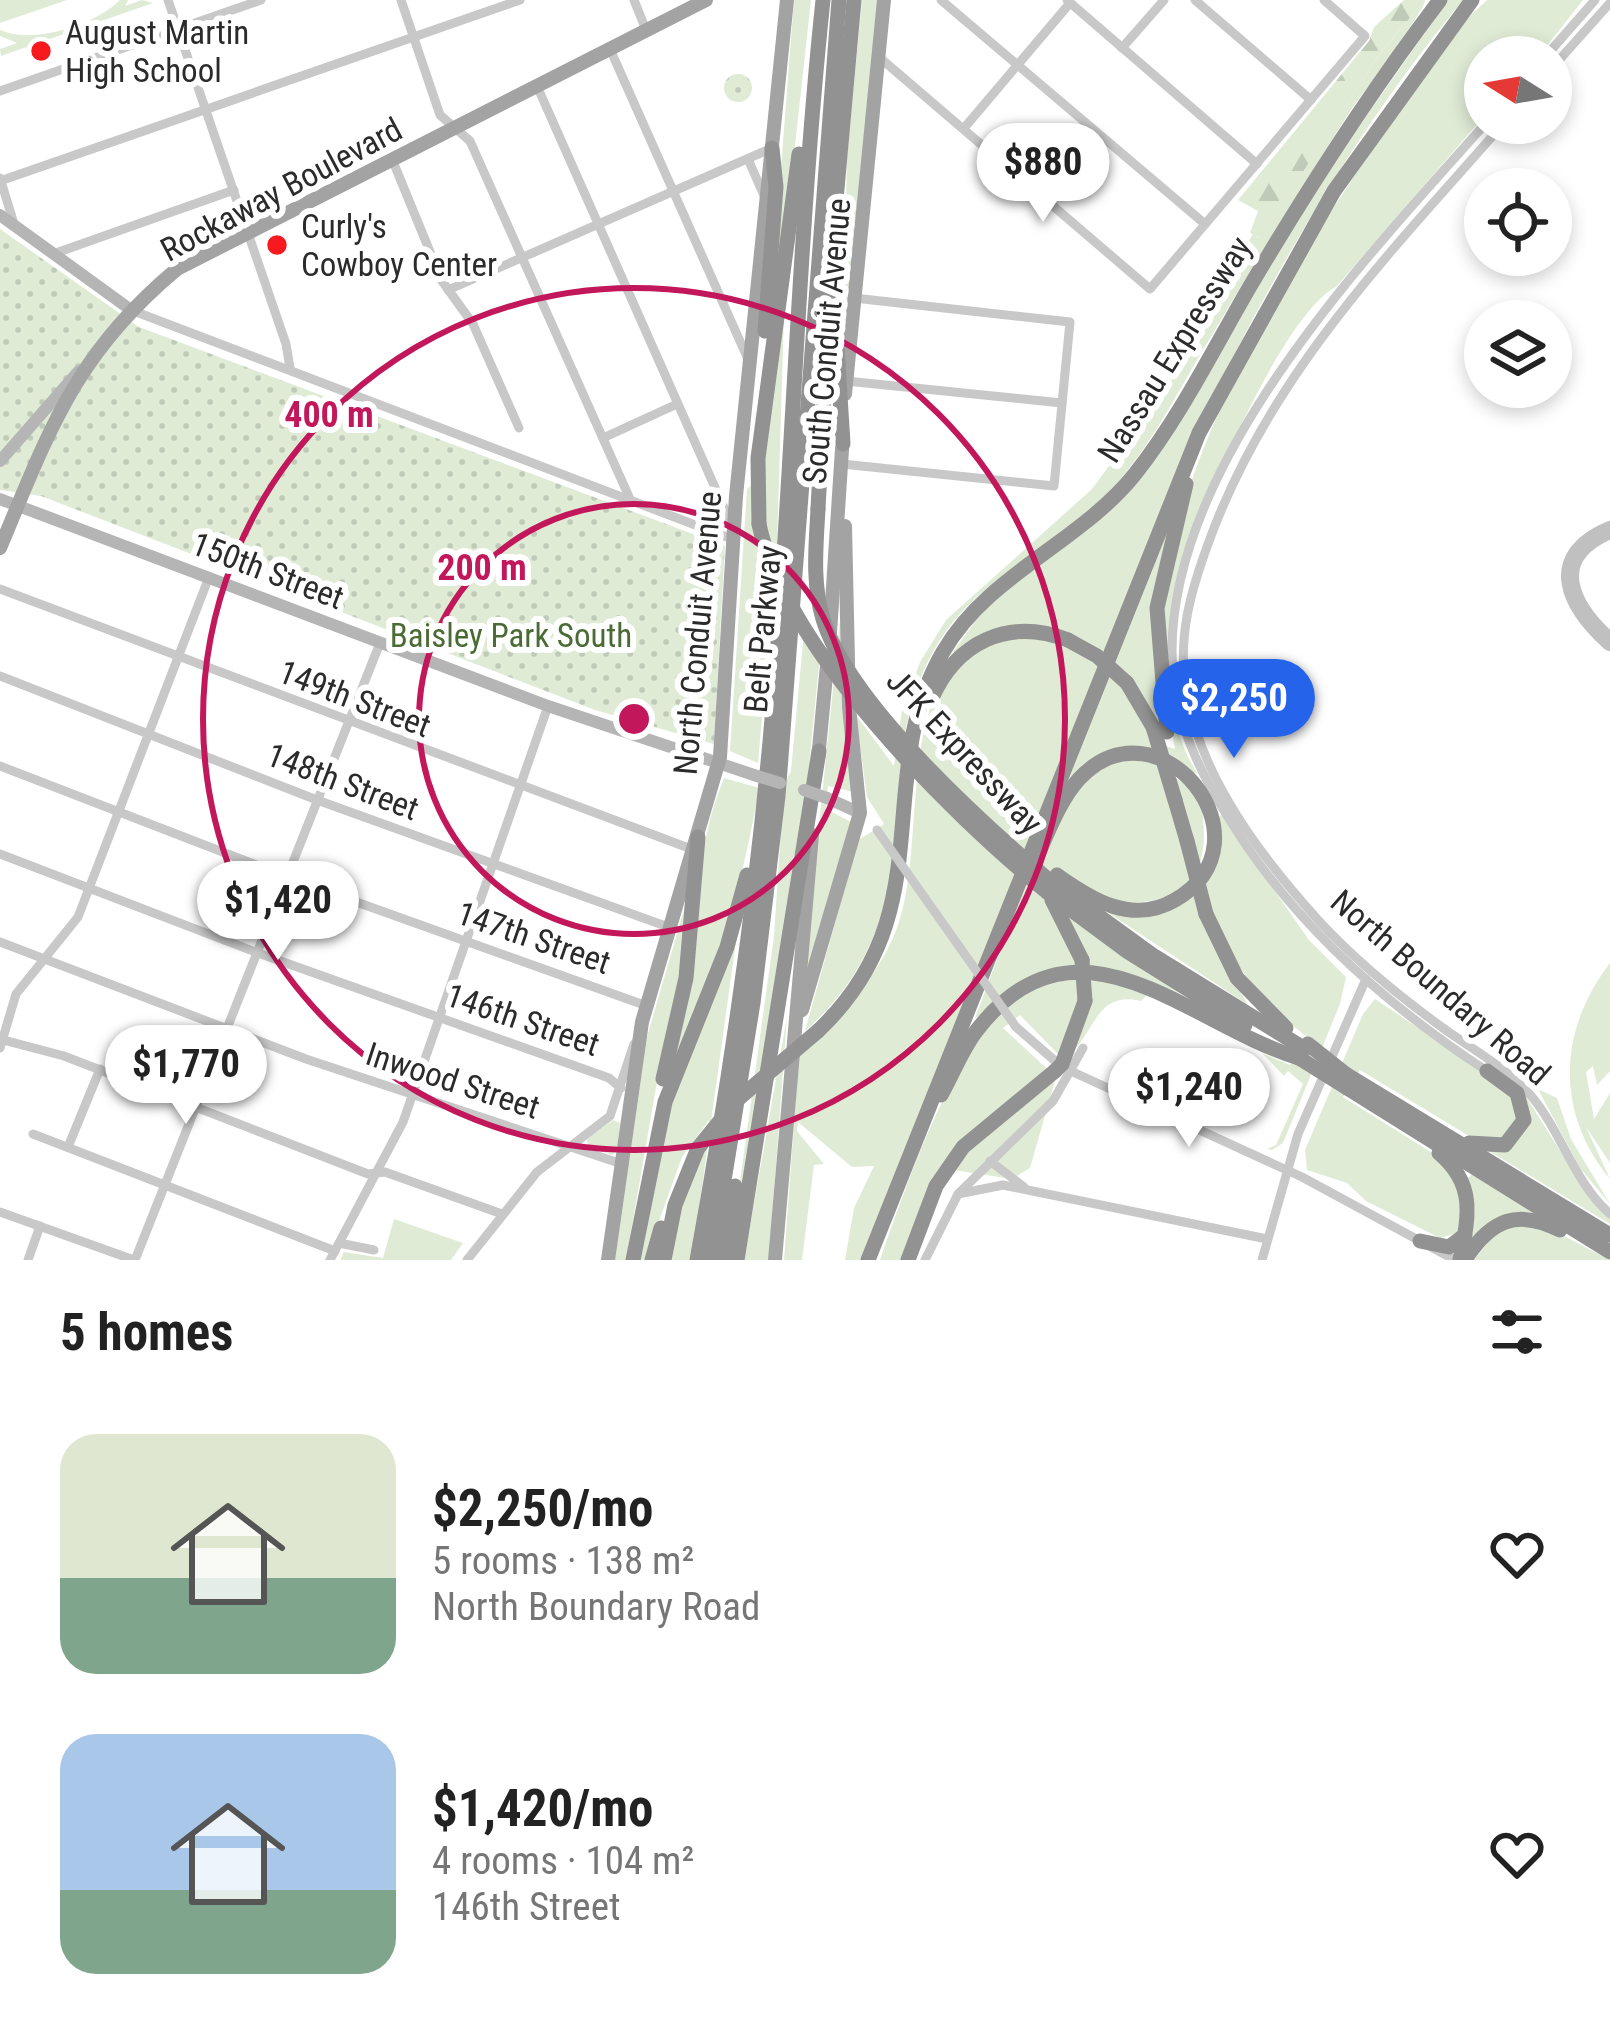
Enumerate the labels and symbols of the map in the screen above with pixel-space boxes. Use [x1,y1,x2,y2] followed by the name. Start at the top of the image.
[65,13,249,90] place label: August Martin High School
[1464,36,1572,144] north arrow
[28,38,54,64] marker: August Martin High School
[154,109,408,269] street label: Rockaway Boulevard
[972,123,1114,225] pin: $880
[795,197,858,485] street label: South Conduit Avenue
[301,207,497,284] place label: Curly's Cowboy Center
[1089,229,1260,469] street label: Nassau Expressway
[264,232,290,258] marker: Curly's Cowboy Center
[284,394,374,436] text: 400 m
[666,490,729,777] street label: North Conduit Avenue
[186,524,349,617] street label: 150th Street
[736,543,789,714] street label: Belt Parkway
[437,547,527,589] text: 200 m
[390,616,632,655] park label: Baisley Park South
[273,652,436,745] street label: 149th Street
[1136,659,1332,761] pin: $2,250
[879,661,1051,842] street label: JFK Expressway
[613,698,655,740] centre of rings
[261,735,424,828] street label: 148th Street
[180,861,376,963] pin: $1,420
[1323,882,1558,1093] street label: North Boundary Road
[452,893,616,982] street label: 147th Street
[441,975,605,1064] street label: 146th Street
[88,1025,284,1127] pin: $1,770
[361,1034,545,1127] street label: Inwood Street
[1091,1048,1287,1150] pin: $1,240

